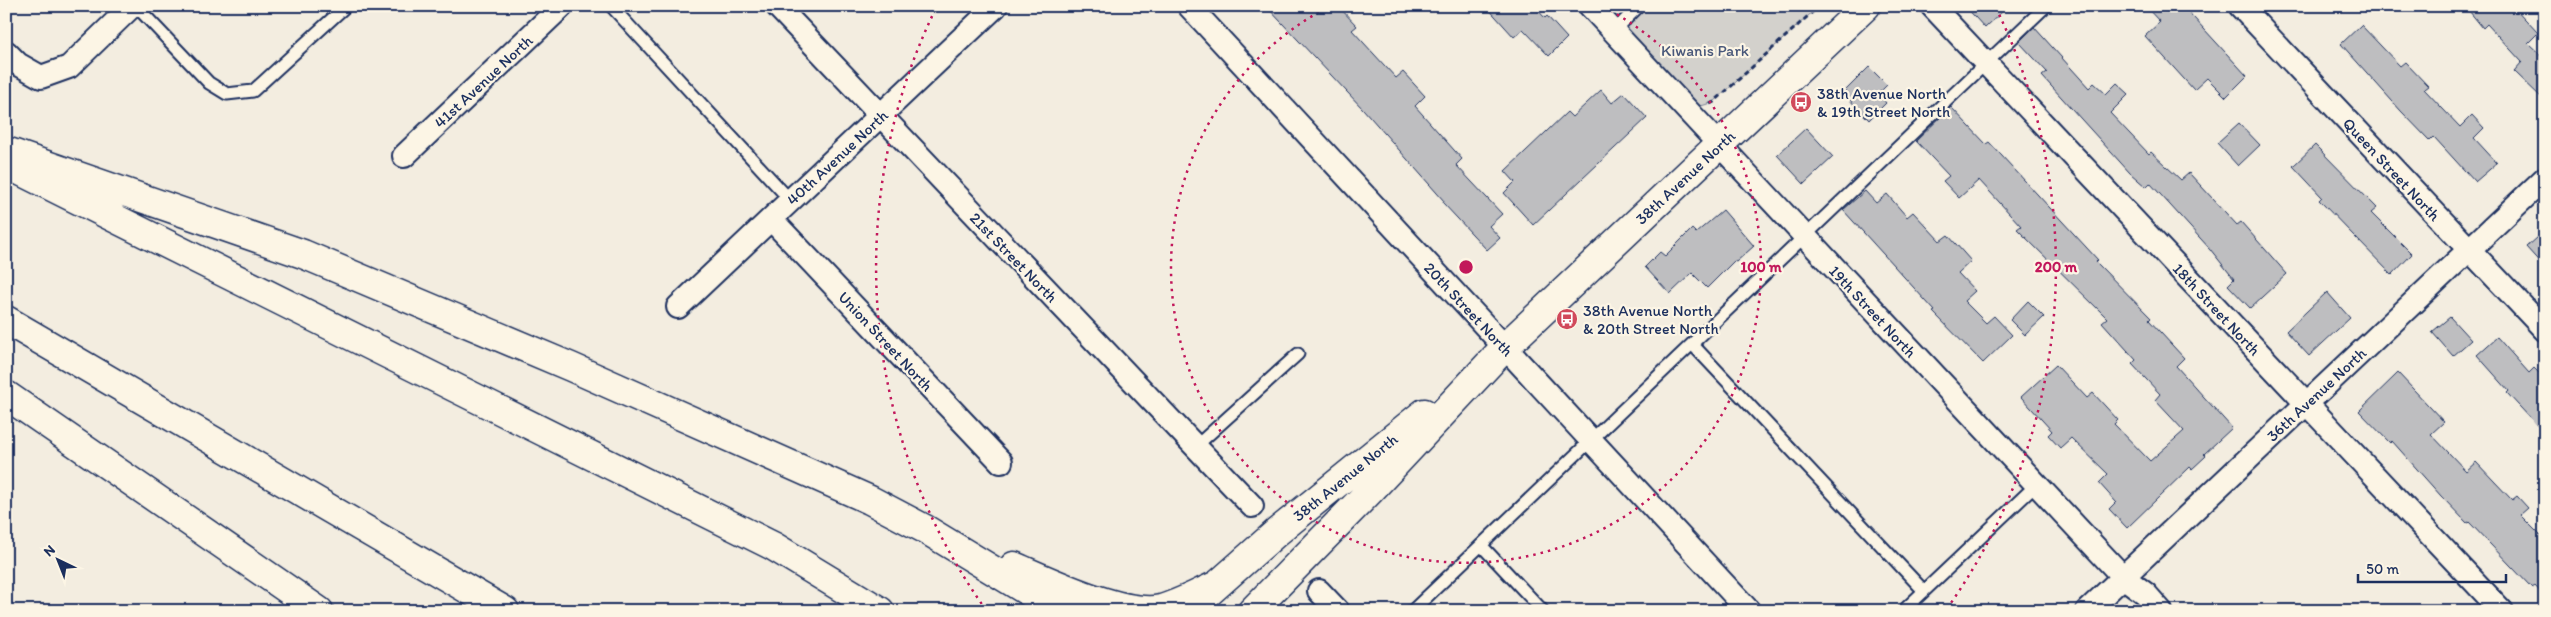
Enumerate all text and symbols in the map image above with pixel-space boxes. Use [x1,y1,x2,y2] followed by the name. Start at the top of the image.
[430,31,537,132] street label: 41st Avenue North
[1661,41,1749,60] park label: Kiwanis Park
[1817,84,1950,121] place label: 38th Avenue North & 19th Street North
[1789,90,1813,114] bus stop icon: 38th Avenue North & 19th Street North
[783,105,892,209] street label: 40th Avenue North
[2339,114,2445,225] street label: Queen Street North
[1632,126,1739,228] street label: 38th Avenue North
[966,208,1062,306] street label: 21st Street North
[1420,258,1517,360] street label: 20th Street North
[1457,258,1475,276] centre of rings
[1740,258,1782,276] text: 100 m
[2035,258,2078,276] text: 200 m
[2169,259,2264,360] street label: 18th Street North
[1825,261,1920,361] street label: 19th Street North
[834,287,937,395] street label: Union Street North
[1583,301,1719,338] place label: 38th Avenue North & 20th Street North
[1555,307,1579,331] bus stop icon: 38th Avenue North & 20th Street North
[2263,343,2370,445] street label: 36th Avenue North
[1289,429,1402,525] street label: 38th Avenue North
[32,534,82,584] north arrow
[40,541,59,560] text: N
[2358,552,2506,584] scale bar
[2366,560,2399,578] text: 50 m

